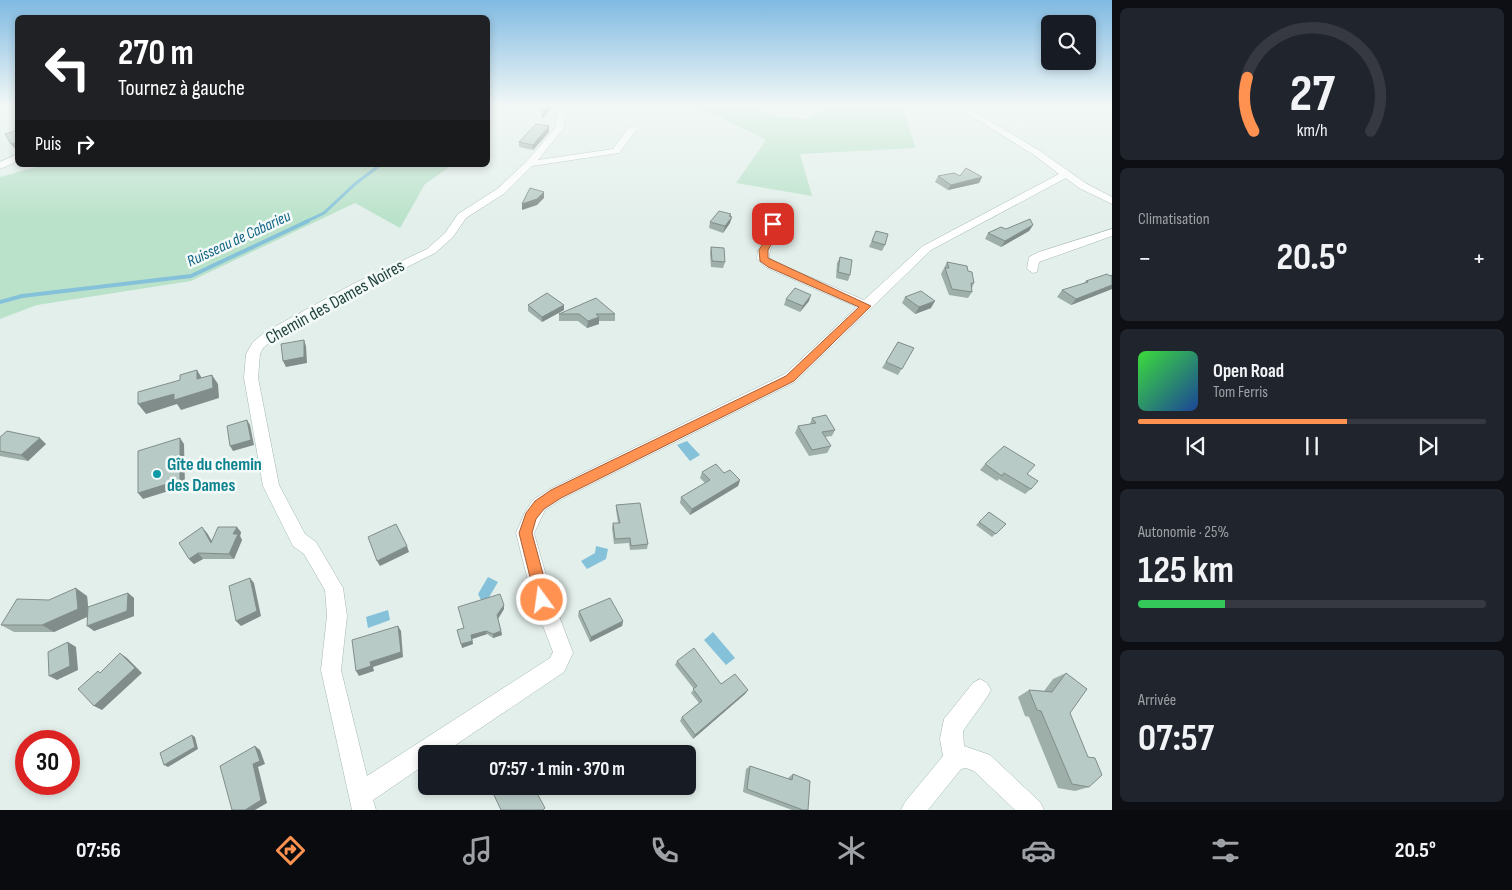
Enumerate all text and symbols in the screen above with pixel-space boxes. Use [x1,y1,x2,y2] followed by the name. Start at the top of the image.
[1041,15,1096,70] map controls
[1041,15,1096,70] button: search
[118,32,194,75] text: 270 m
[35,35,100,100] icon: left
[1289,63,1335,126] text: 27
[118,75,245,102] text: Tournez à gauche
[1297,120,1327,141] text: km/h
[71,130,99,158] icon: right
[35,133,61,156] text: Puis
[752,203,794,245] pin
[184,207,294,271] water label: Ruisseau de Cabarieu
[759,210,787,238] icon: arrive
[1138,210,1210,229] text: Climatisation
[1276,235,1348,280] text: 20.5°
[1138,242,1152,275] text: −
[1472,242,1486,275] text: +
[262,255,408,349] street label: Chemin des Dames Noires
[1213,360,1284,383] text: Open Road
[1213,383,1268,402] text: Tom Ferris
[1182,432,1210,460] icon: previous
[1298,432,1326,460] icon: pause
[1414,432,1442,460] icon: next
[167,454,262,496] place label: Gîte du chemin des Dames
[151,468,163,480] marker: Gîte du chemin des Dames
[1138,523,1229,542] text: Autonomie · 25%
[1138,548,1234,593] text: 125 km
[515,573,567,625] position arrow
[1138,691,1176,710] text: Arrivée
[1138,716,1214,761] text: 07:57
[15,730,80,795] speed limit sign: 30
[489,758,625,781] text: 07:57 · 1 min · 370 m
[273,833,308,868] icon: directions
[460,833,495,868] icon: music
[647,833,682,868] icon: phone
[834,833,869,868] icon: climate
[1021,833,1056,868] icon: car
[1208,833,1243,868] icon: filters
[76,837,121,864] text: 07:56
[1395,837,1436,864] text: 20.5°

